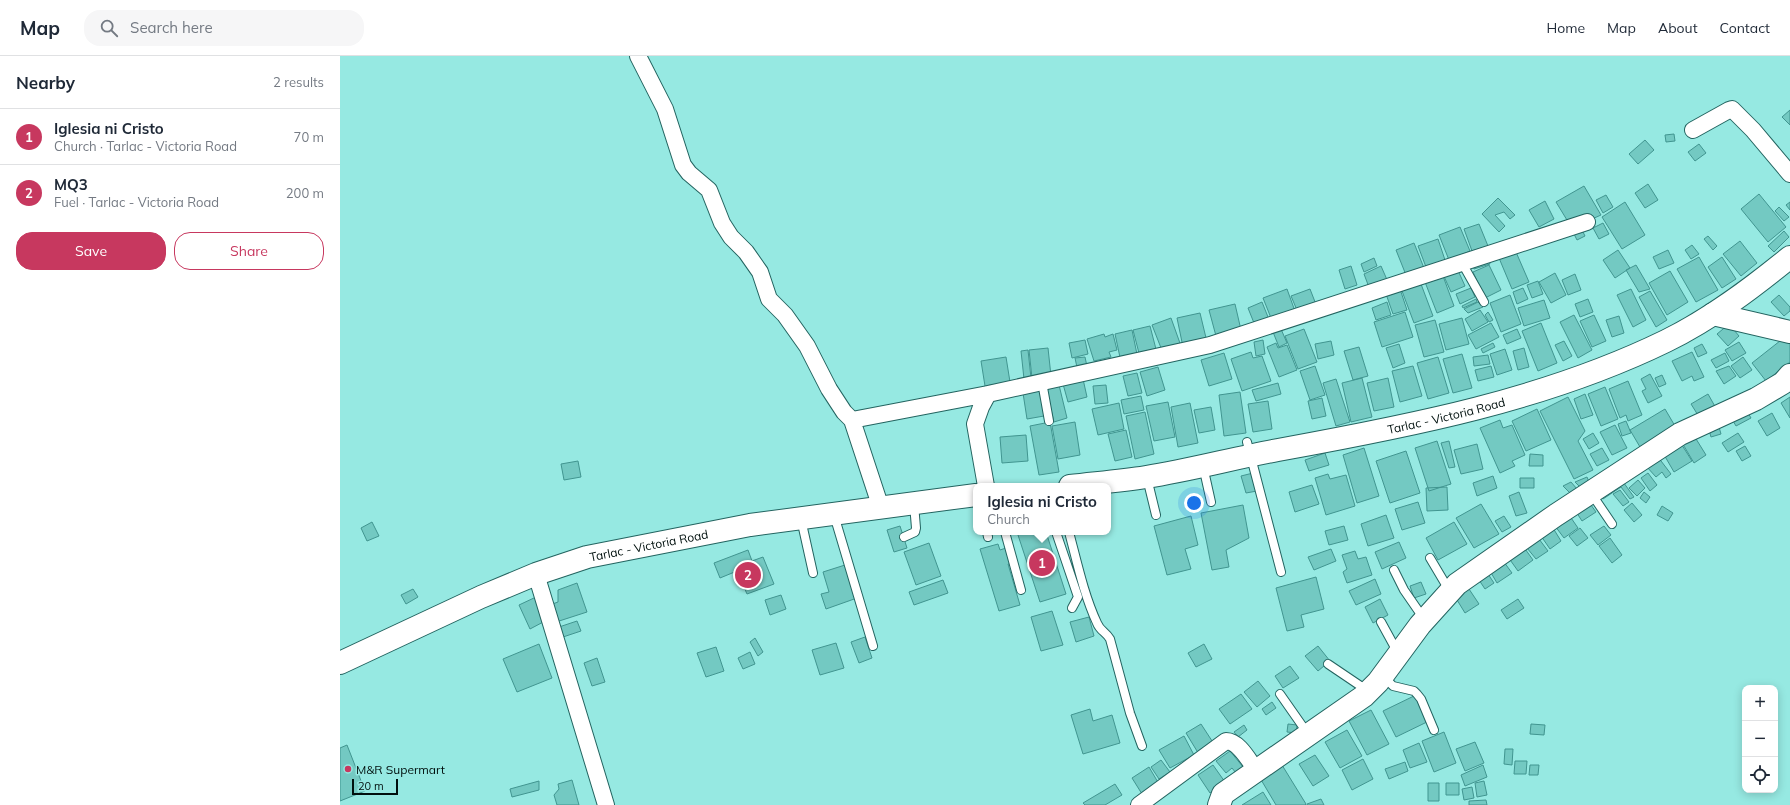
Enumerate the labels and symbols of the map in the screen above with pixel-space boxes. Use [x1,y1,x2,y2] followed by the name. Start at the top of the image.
[1386,394,1507,436] street label: Tarlac - Victoria Road
[1184,493,1204,513] your location
[588,526,709,564] street label: Tarlac - Victoria Road
[1029,548,1055,578] pin: 1
[735,560,761,590] pin: 2
[356,762,445,777] place label: M&R Supermart
[343,764,353,774] marker: M&R Supermart
[352,777,398,796] scale bar

